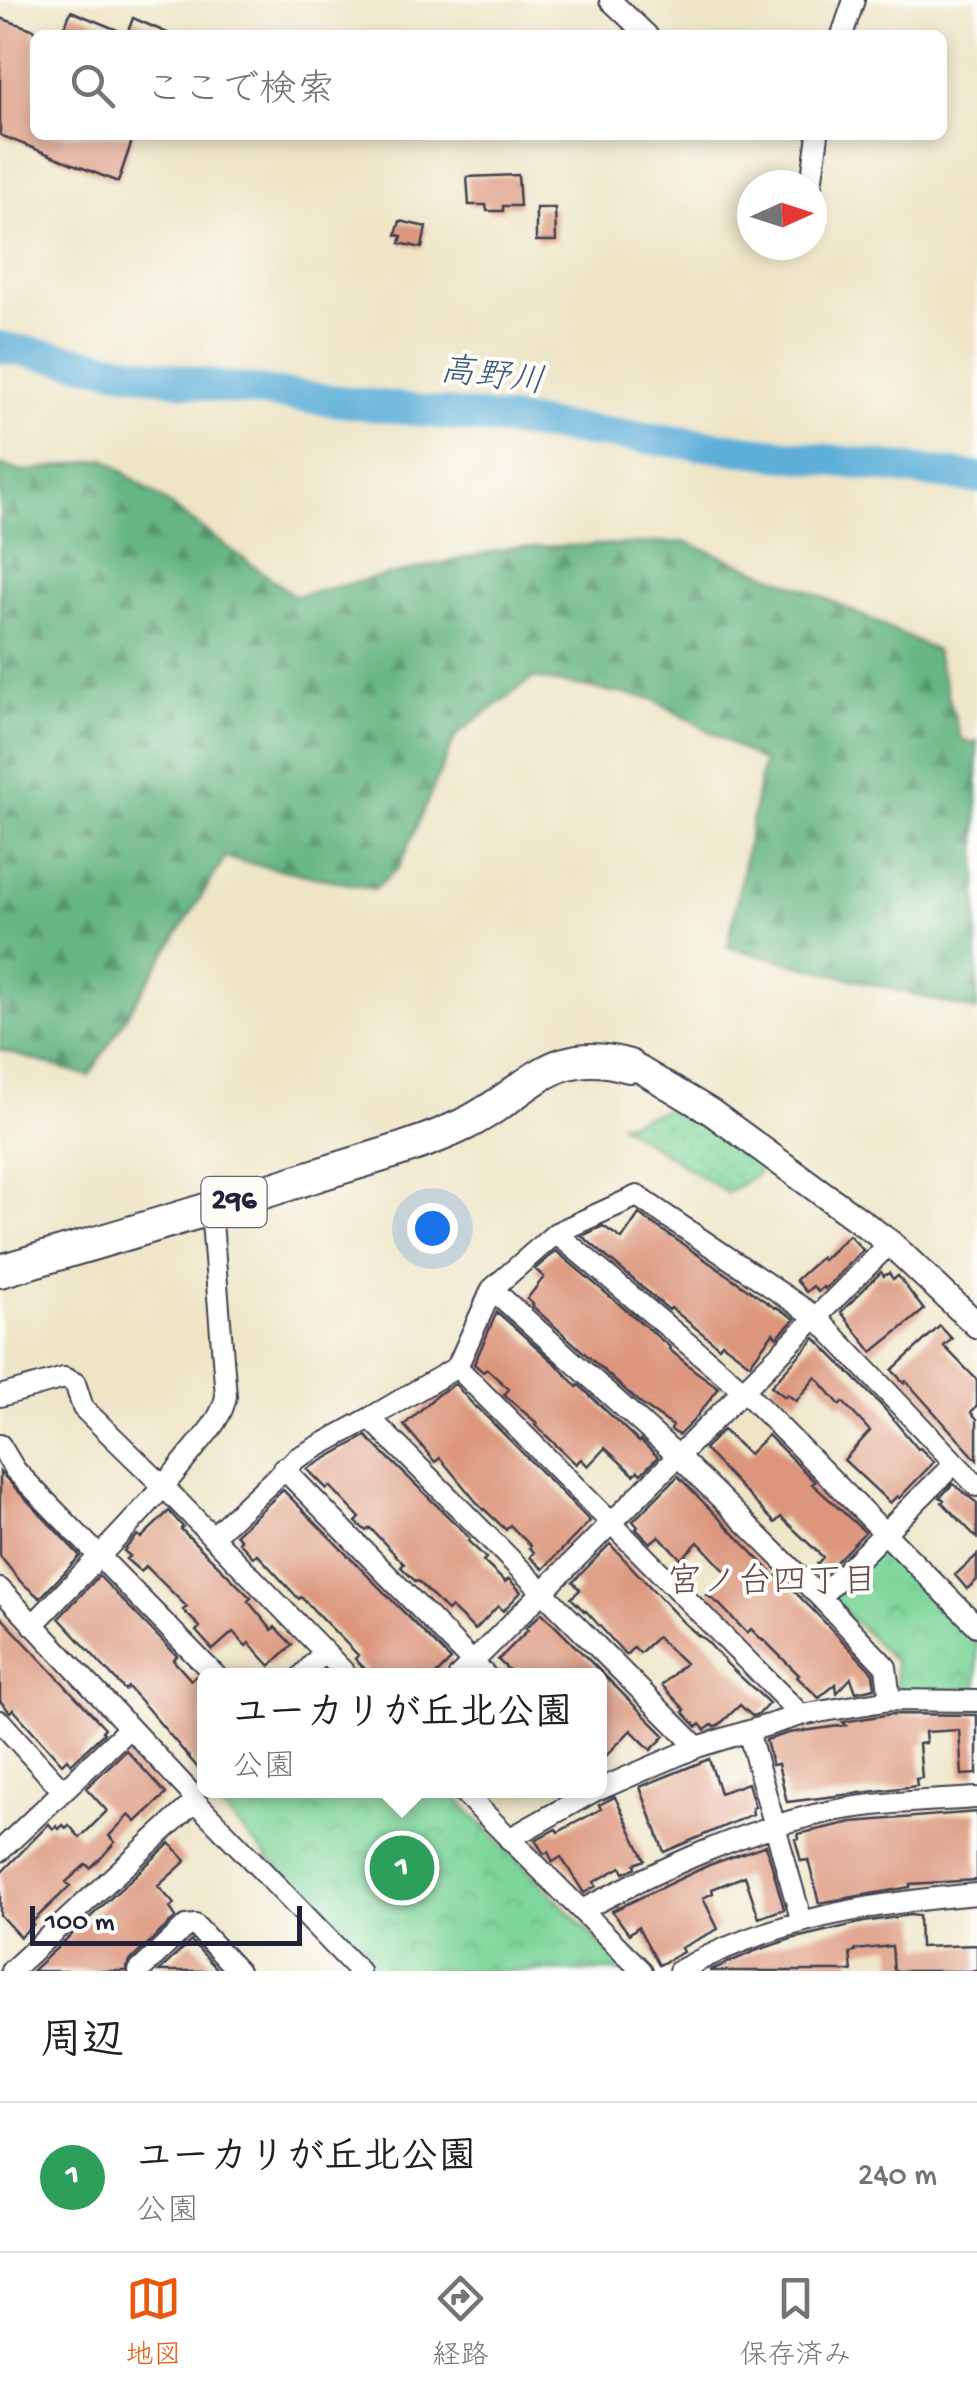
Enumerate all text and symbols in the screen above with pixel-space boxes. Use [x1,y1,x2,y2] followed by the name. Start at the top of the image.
[30,30,947,140] search box
[65,58,120,113] icon: search
[145,71,335,115] text: ここで検索
[737,170,827,260] north arrow
[437,350,547,406] water label: 高野川
[202,1177,266,1227] road number: 296
[407,1203,458,1254] your location
[667,1562,877,1605] district label: 宮ノ台四丁目
[197,1668,607,1798] popup
[231,1694,573,1738] text: ユーカリが丘北公園
[231,1750,295,1788] text: 公園
[370,1830,434,1906] pin: 1
[30,1901,302,1946] scale bar
[45,1907,115,1940] text: 100 m
[40,2020,124,2069] text: 周辺
[135,2138,476,2182] text: ユーカリが丘北公園
[66,2158,79,2196] text: 1
[858,2158,937,2196] text: 240 m
[135,2194,199,2232] text: 公園
[125,2271,182,2374] tab: 地図
[432,2271,489,2374] tab: 経路
[739,2271,852,2374] tab: 保存済み

